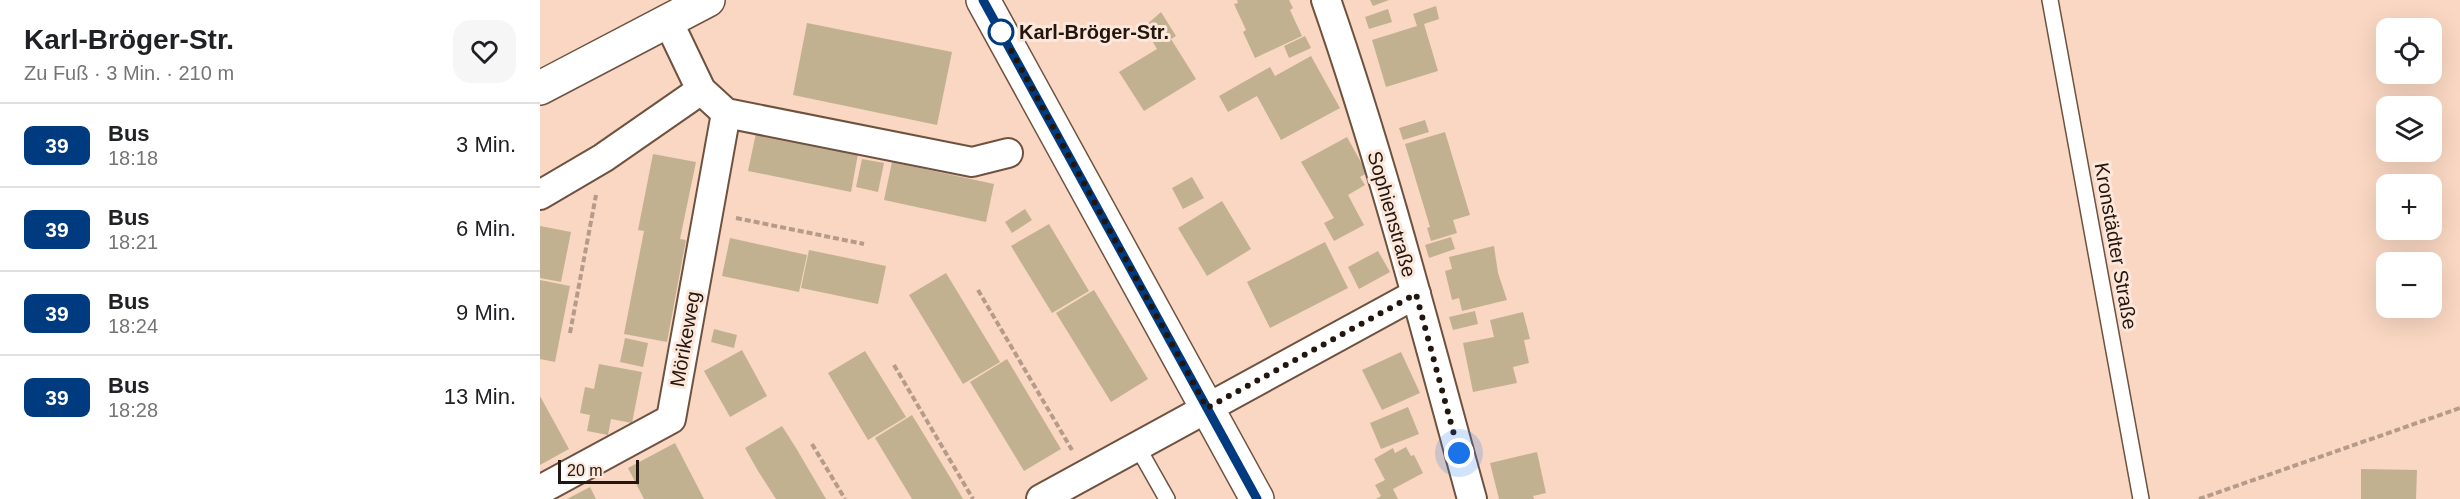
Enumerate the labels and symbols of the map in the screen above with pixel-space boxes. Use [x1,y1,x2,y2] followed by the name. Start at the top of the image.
[988,19,1014,45] marker: Karl-Bröger-Str.
[1019,21,1169,43] place label: Karl-Bröger-Str.
[1363,148,1421,280] street label: Sophienstraße
[2090,161,2142,331] street label: Kronstädter Straße
[666,289,704,389] street label: Mörikeweg
[1444,438,1474,468] your location
[558,457,639,484] scale bar

